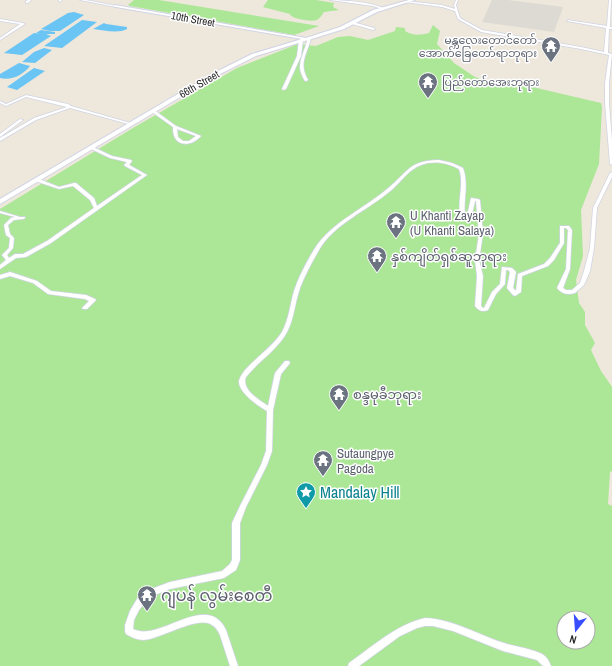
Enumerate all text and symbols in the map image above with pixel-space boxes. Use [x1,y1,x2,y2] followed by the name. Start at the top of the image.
[170,8,216,30] street label: 10th Street
[419,33,537,62] place label: မန္တ‌လေးတောင်တော် အောက်ခြေတော်ရာဘုရား‌
[540,35,562,63] temple icon: မန္တ‌လေးတောင်တော် အောက်ခြေတော်ရာဘုရား‌
[176,67,222,101] street label: 66th Street
[417,71,439,99] temple icon: ပြည်တော်အေးဘုရား
[442,75,540,91] place label: ပြည်တော်အေးဘုရား
[410,207,495,239] place label: U Khanti Zayap (U Khanti Salaya)
[385,211,407,239] temple icon: U Khanti Zayap (U Khanti Salaya)
[366,245,388,273] temple icon: နှစ်ကျိတ်ရှစ်ဆူဘုရား
[391,248,507,267] place label: နှစ်ကျိတ်ရှစ်ဆူဘုရား
[328,383,350,411] temple icon: စန္ဒမုခီဘုရား
[353,386,422,405] place label: စန္ဒမုခီဘုရား
[337,445,394,477] place label: Sutaungpye Pagoda
[312,449,334,477] temple icon: Sutaungpye Pagoda
[295,481,317,509] place icon: Mandalay Hill
[320,481,400,503] place label: Mandalay Hill
[136,584,158,612] temple icon: ဂျပန် လွမ်းစေတီ
[161,584,272,609] place label: ဂျပန် လွမ်းစေတီ
[556,610,596,650] north arrow
[568,632,578,647] text: N

